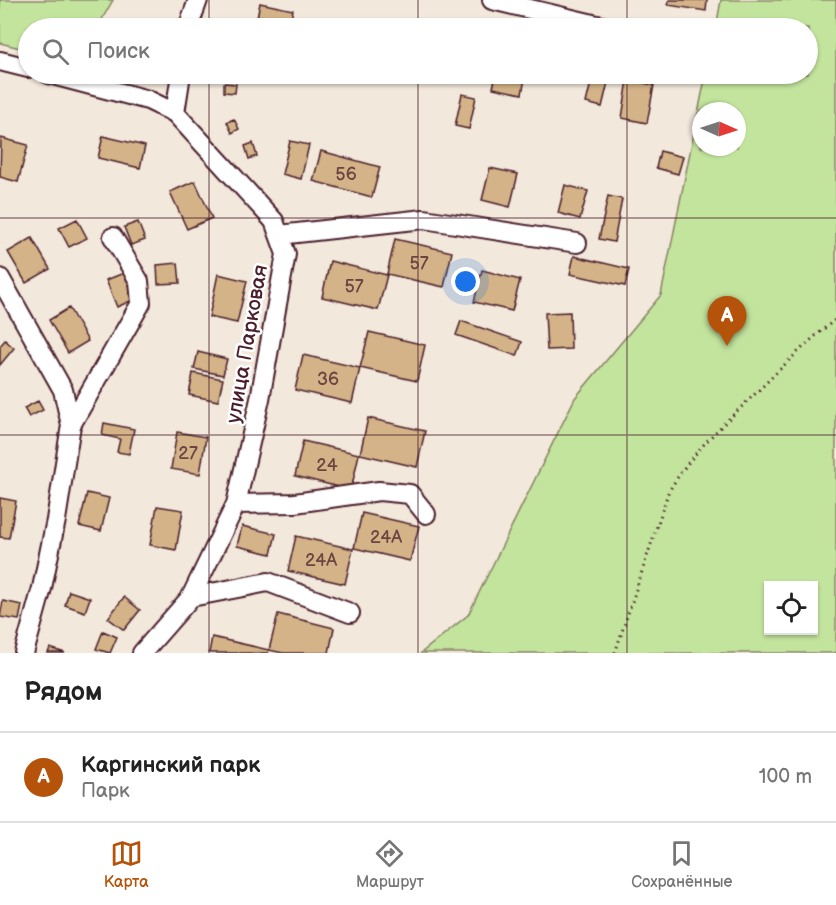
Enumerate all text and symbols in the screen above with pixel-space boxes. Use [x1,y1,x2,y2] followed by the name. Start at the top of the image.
[18,18,818,84] search box
[39,35,72,68] icon: search
[87,38,150,65] text: Поиск
[692,102,746,156] north arrow
[335,164,357,185] house number: 56
[409,253,429,274] house number: 57
[221,263,273,425] street label: улица Парковая
[451,267,480,296] your location
[344,276,364,297] house number: 57
[708,296,746,346] pin: A
[317,369,339,390] house number: 36
[178,443,198,464] house number: 27
[316,455,338,476] house number: 24
[370,527,402,548] house number: 24А
[305,550,337,571] house number: 24А
[764,581,818,635] map controls
[764,581,818,635] button: locate
[24,677,102,708] text: Рядом
[81,752,260,779] text: Каргинский парк
[37,765,50,789] text: A
[759,765,812,789] text: 100 m
[81,779,130,803] text: Парк
[104,837,149,892] tab: Карта
[356,837,424,892] tab: Маршрут
[631,837,732,892] tab: Сохранённые

